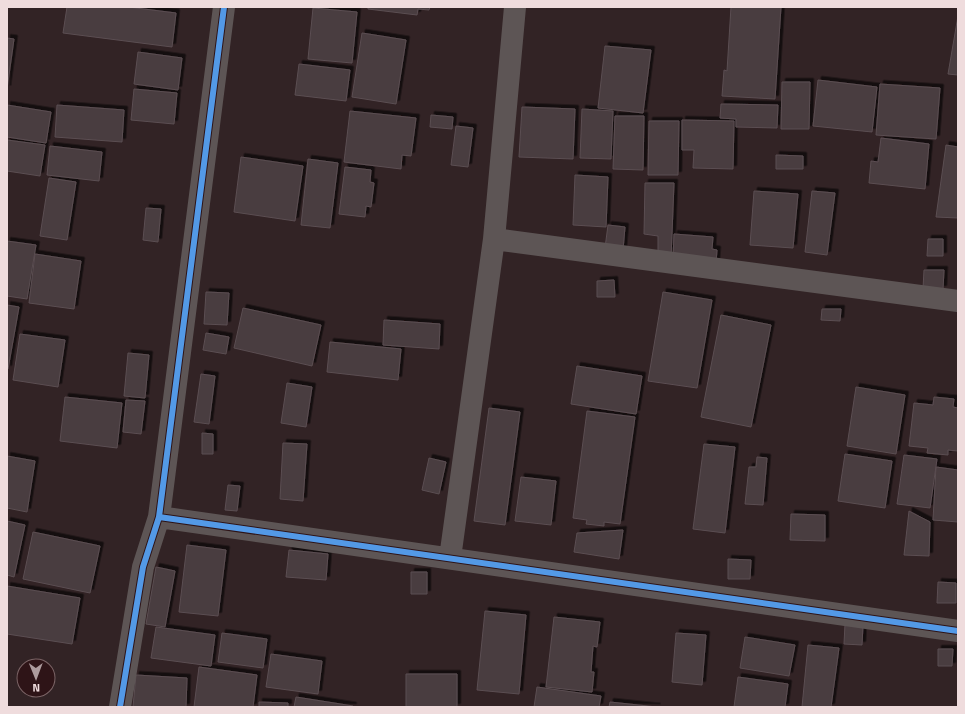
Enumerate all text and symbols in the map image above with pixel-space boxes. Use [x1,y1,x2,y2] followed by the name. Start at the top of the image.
[16,658,56,698] north arrow
[32,680,40,696] text: N

